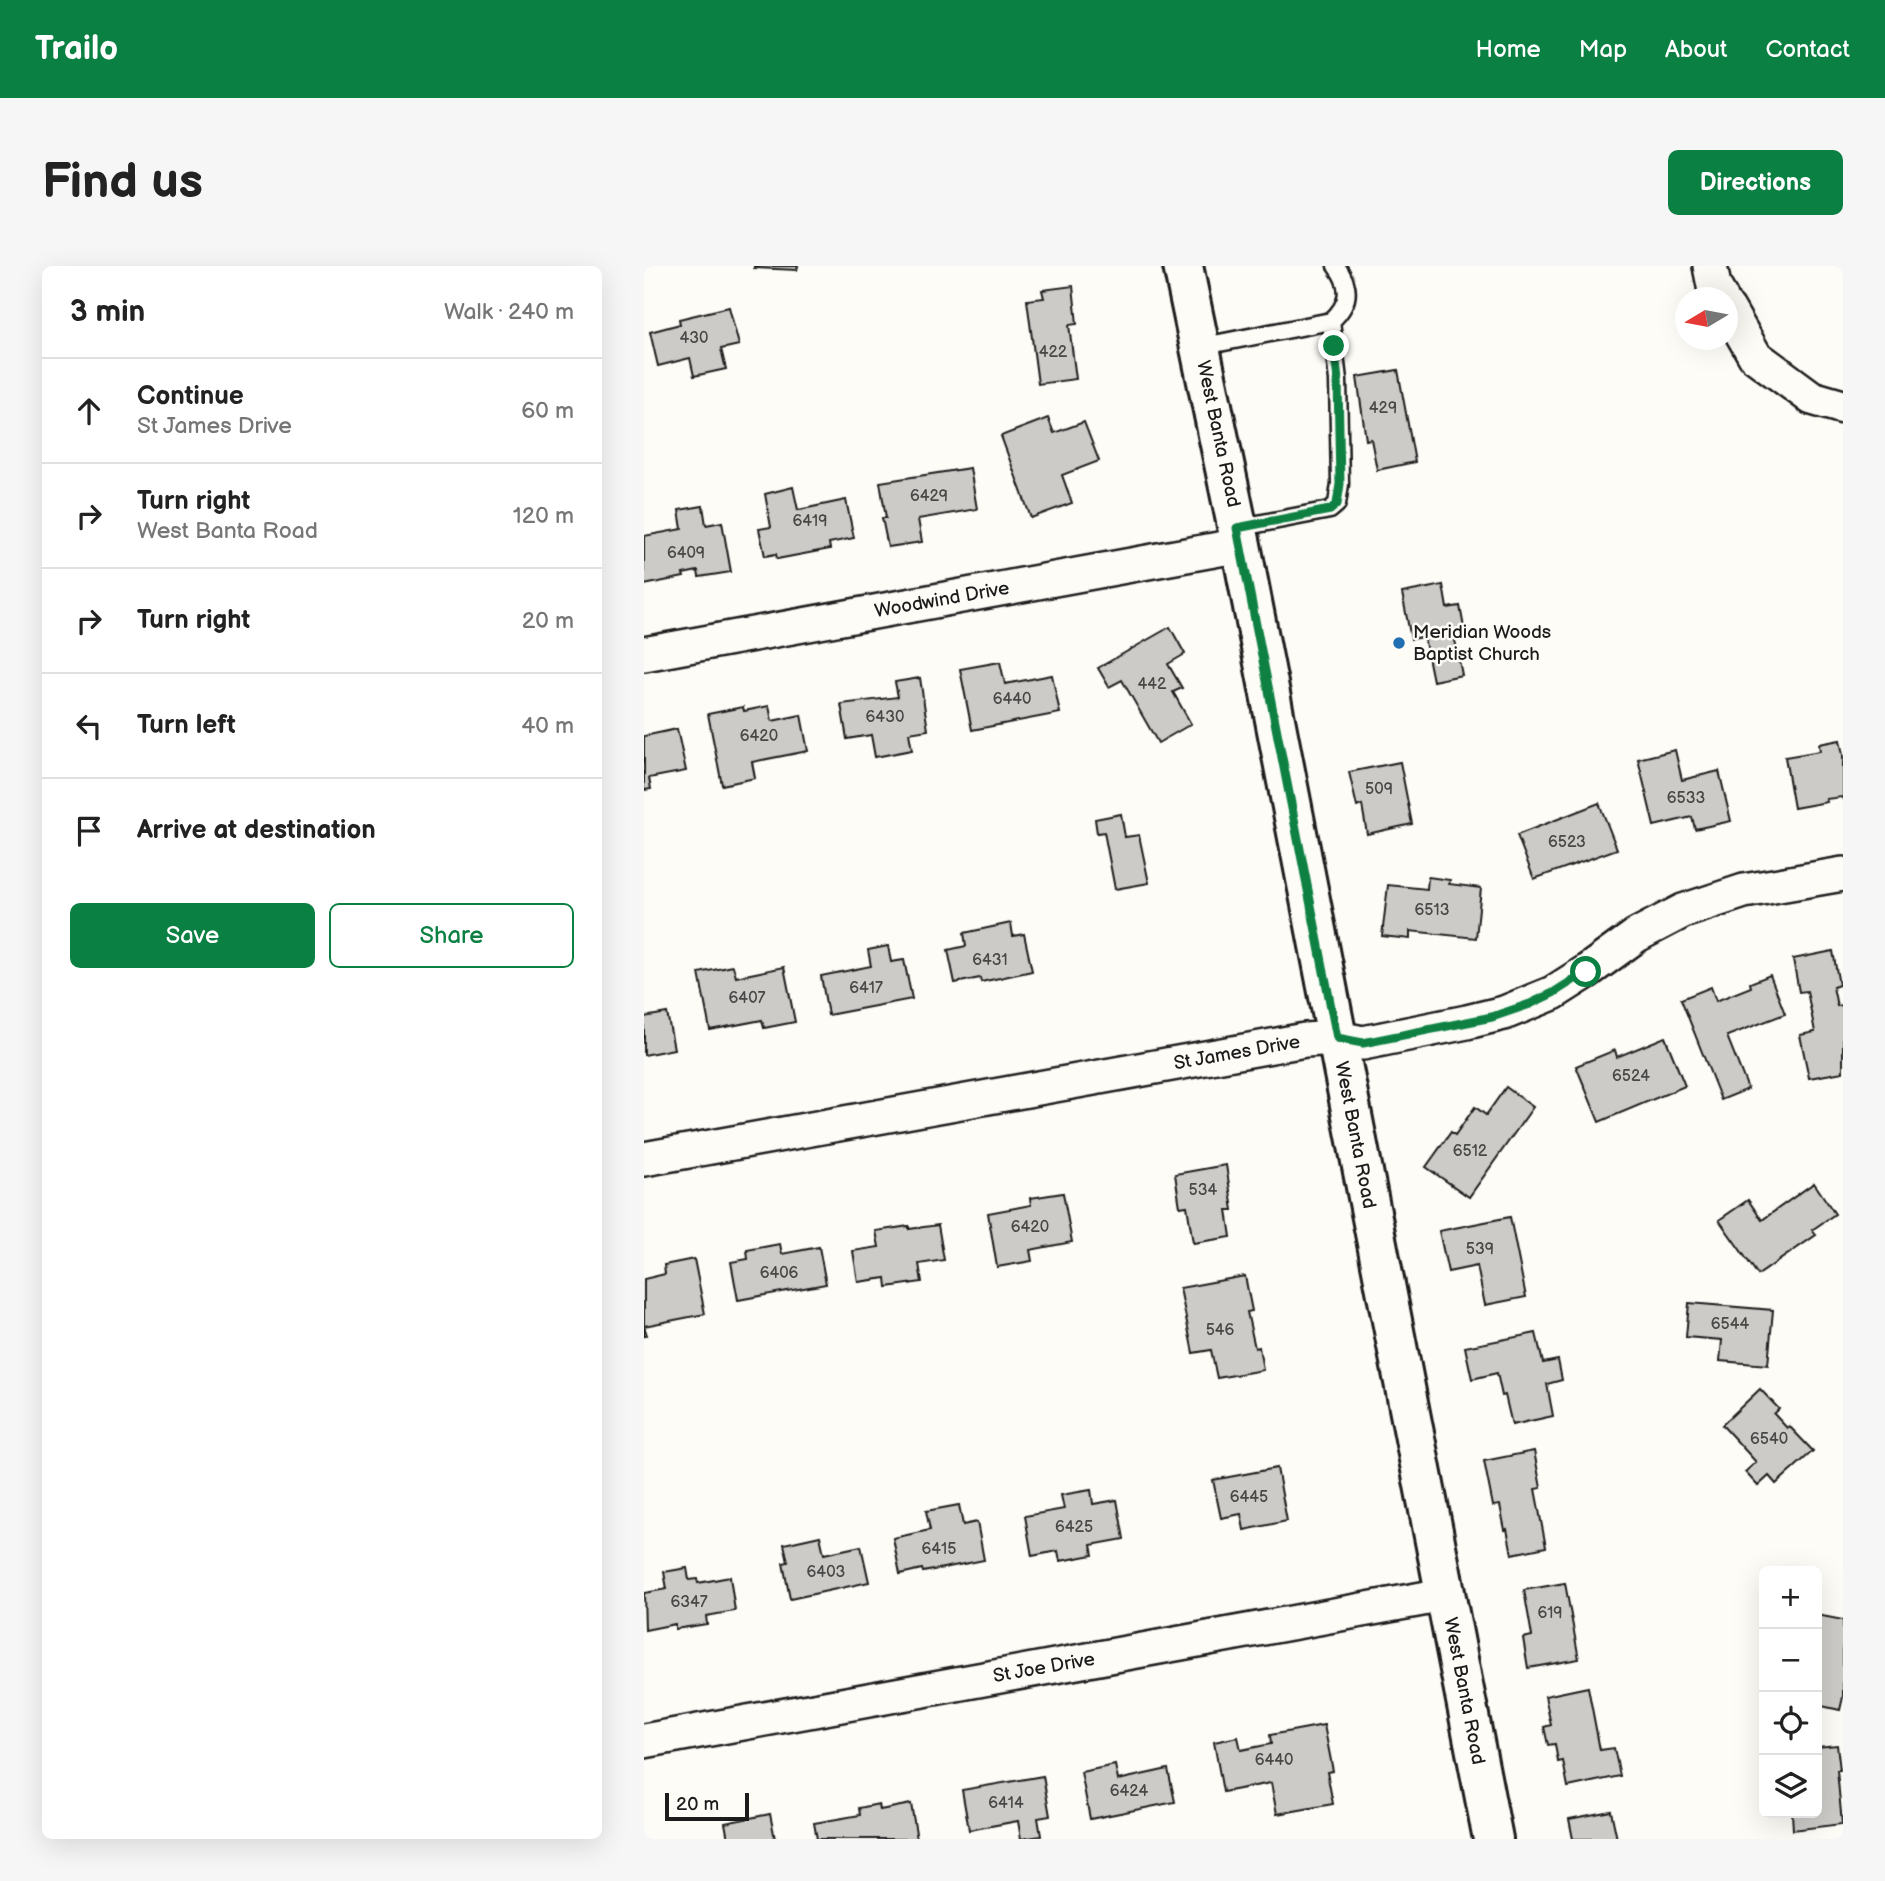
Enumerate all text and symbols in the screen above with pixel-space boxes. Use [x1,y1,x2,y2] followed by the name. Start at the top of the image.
[35,29,118,69] text: Trailo
[1476,35,1541,64] text: Home
[1579,35,1627,64] text: Map
[1665,35,1727,64] text: About
[1765,35,1850,64] text: Contact
[1668,150,1843,215] button: Directions
[42,153,203,212] text: Find us
[1675,287,1738,350] north arrow
[70,294,145,330] text: 3 min
[444,298,574,326] text: Walk · 240 m
[679,329,709,348] house number: 430
[1318,330,1349,361] route end
[1039,343,1068,362] house number: 422
[1191,359,1245,509] street label: West Banta Road
[137,381,244,412] text: Continue
[70,392,108,430] icon: ahead
[521,397,574,425] text: 60 m
[1369,399,1397,418] house number: 429
[137,412,292,440] text: St James Drive
[137,486,250,517] text: Turn right
[910,487,948,506] house number: 6429
[70,497,108,535] icon: right
[513,502,574,530] text: 120 m
[793,512,827,531] house number: 6419
[137,517,318,545] text: West Banta Road
[667,544,705,563] house number: 6409
[873,577,1011,623] street label: Woodwind Drive
[70,602,108,640] icon: right
[137,605,250,636] text: Turn right
[522,607,574,635] text: 20 m
[1413,621,1551,666] place label: Meridian Woods Baptist Church
[1391,635,1407,651] marker: Meridian Woods Baptist Church
[1138,675,1167,694] house number: 442
[993,690,1031,709] house number: 6440
[70,707,108,745] icon: left
[866,708,904,727] house number: 6430
[137,710,236,741] text: Turn left
[521,712,574,740] text: 40 m
[740,727,778,746] house number: 6420
[1365,780,1393,799] house number: 509
[1667,789,1705,808] house number: 6533
[70,812,108,850] icon: arrive
[137,815,376,846] text: Arrive at destination
[1548,833,1586,852] house number: 6523
[1415,901,1450,920] house number: 6513
[70,903,315,968] button: Save
[329,903,574,968] button: Share
[972,951,1008,970] house number: 6431
[1570,956,1601,987] route start
[849,979,883,998] house number: 6417
[729,989,766,1008] house number: 6407
[1172,1031,1302,1075] street label: St James Drive
[1329,1059,1381,1211] street label: West Banta Road
[1612,1067,1650,1086] house number: 6524
[1453,1142,1488,1161] house number: 6512
[1189,1181,1218,1200] house number: 534
[1011,1218,1049,1237] house number: 6420
[1466,1240,1494,1259] house number: 539
[760,1264,799,1283] house number: 6406
[1711,1315,1749,1334] house number: 6544
[1206,1321,1235,1340] house number: 546
[1750,1430,1788,1449] house number: 6540
[1230,1488,1268,1507] house number: 6445
[1055,1518,1093,1537] house number: 6425
[922,1540,956,1559] house number: 6415
[807,1563,846,1582] house number: 6403
[1759,1566,1822,1818] map controls
[1759,1566,1822,1629] button: +
[670,1593,708,1612] house number: 6347
[1537,1604,1563,1623] house number: 619
[1438,1615,1490,1767] street label: West Banta Road
[1759,1629,1822,1692] button: −
[991,1648,1097,1688] street label: St Joe Drive
[1759,1692,1822,1755] button: locate
[1255,1751,1293,1770] house number: 6440
[1759,1755,1822,1818] button: layers
[1110,1782,1148,1801] house number: 6424
[665,1790,749,1822] scale bar
[676,1793,719,1816] text: 20 m
[988,1794,1024,1813] house number: 6414

